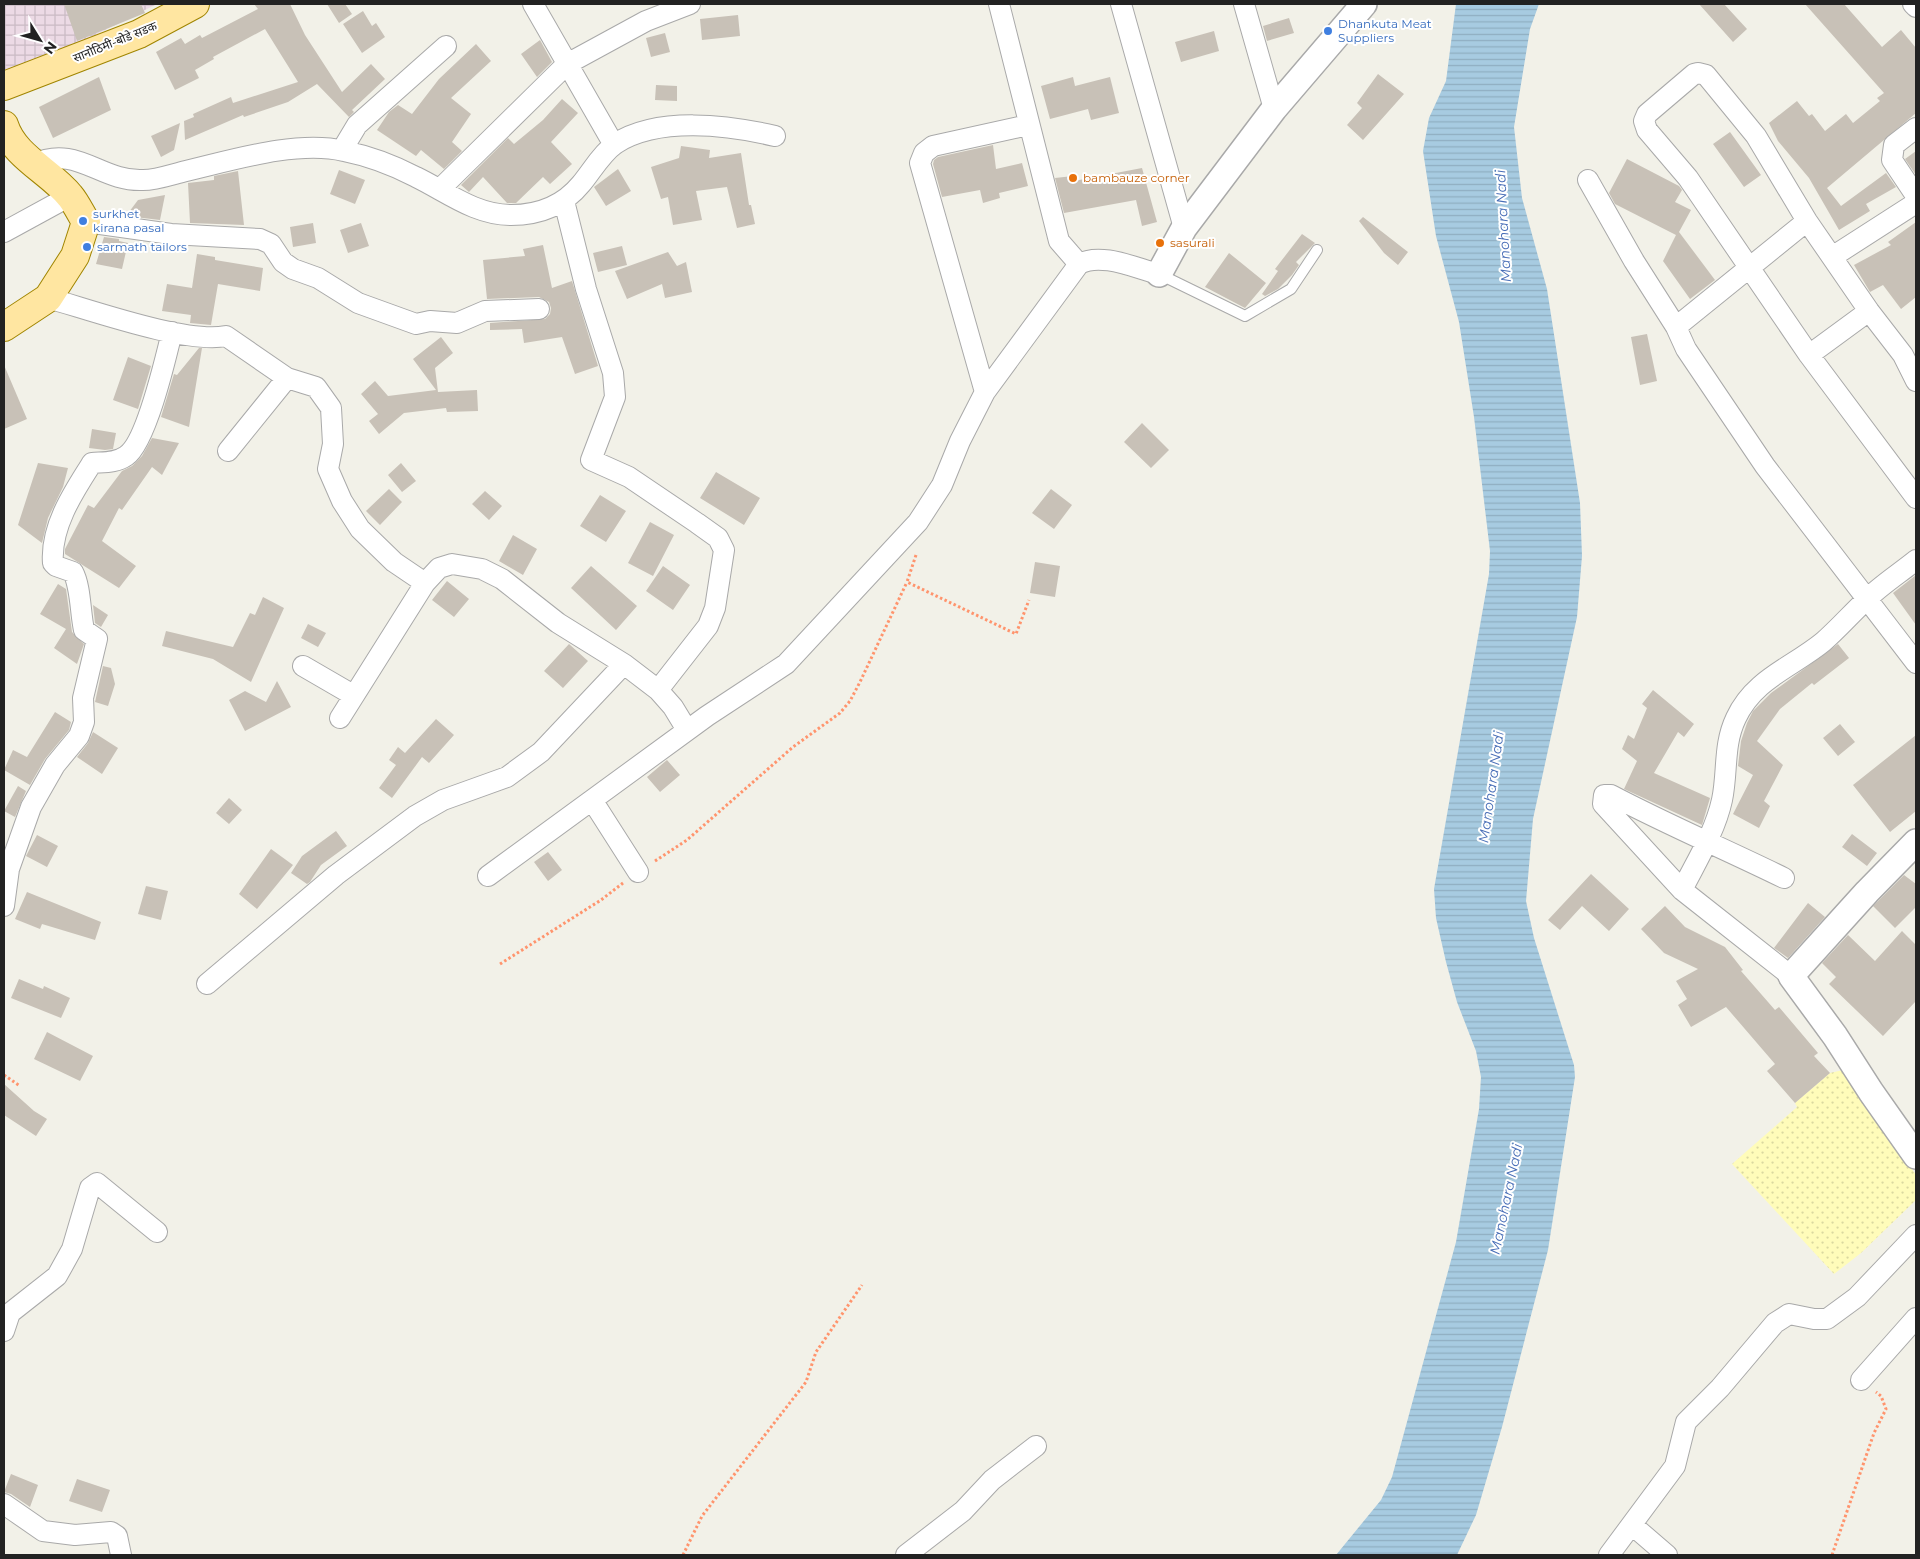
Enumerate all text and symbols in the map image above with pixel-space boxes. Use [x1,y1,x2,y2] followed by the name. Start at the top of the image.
[15,15,65,65] north arrow
[1338,16,1432,45] place label: Dhankuta Meat Suppliers
[71,18,160,65] street label: सानोठिमी-बोडे सडक
[1322,25,1334,37] marker: Dhankuta Meat Suppliers
[40,38,61,58] text: N
[1491,169,1515,283] water label: Manohara Nadi
[1083,170,1190,185] place label: bambauze corner
[1067,172,1079,184] marker: bambauze corner
[93,206,164,235] place label: surkhet kirana pasal
[77,215,89,227] marker: surkhet kirana pasal
[1170,235,1215,250] place label: sasurali
[1154,237,1166,249] marker: sasurali
[97,239,187,254] place label: sarmath tailors
[81,241,93,253] marker: sarmath tailors
[1474,730,1508,844] water label: Manohara Nadi
[1485,1142,1527,1256] water label: Manohara Nadi

